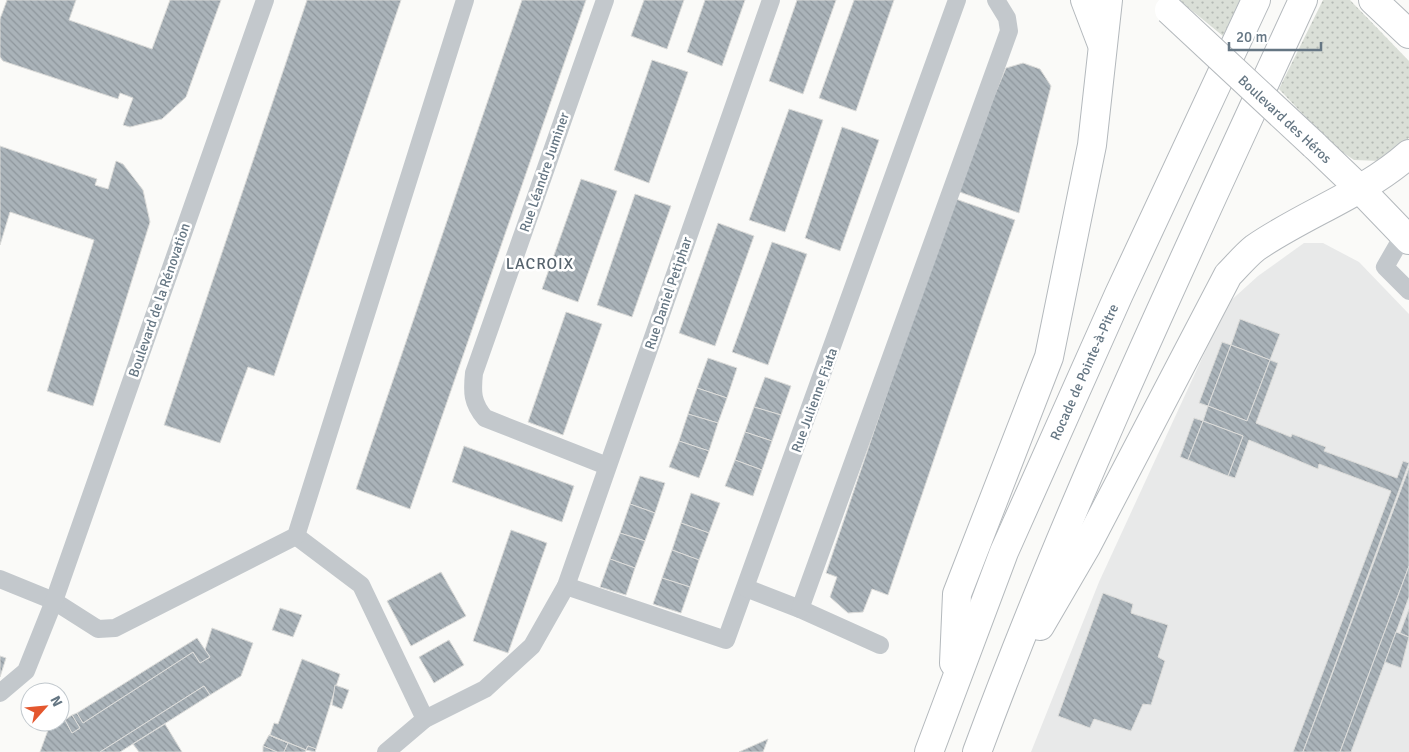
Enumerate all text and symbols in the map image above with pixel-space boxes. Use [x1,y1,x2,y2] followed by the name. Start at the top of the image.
[1229,20,1322,52] scale bar
[1236,28,1267,46] text: 20 m
[1234,72,1335,167] street label: Boulevard des Héros
[516,109,573,234] street label: Rue Léandre Juminer
[125,221,194,380] street label: Boulevard de la Rénovation
[641,234,696,352] street label: Rue Daniel Petiphar
[506,254,574,274] district label: LACROIX
[1047,301,1122,443] street label: Rocade de Pointe-à-Pitre
[788,346,841,455] street label: Rue Julienne Fiata
[20,682,70,732] north arrow
[46,693,66,710] text: N

